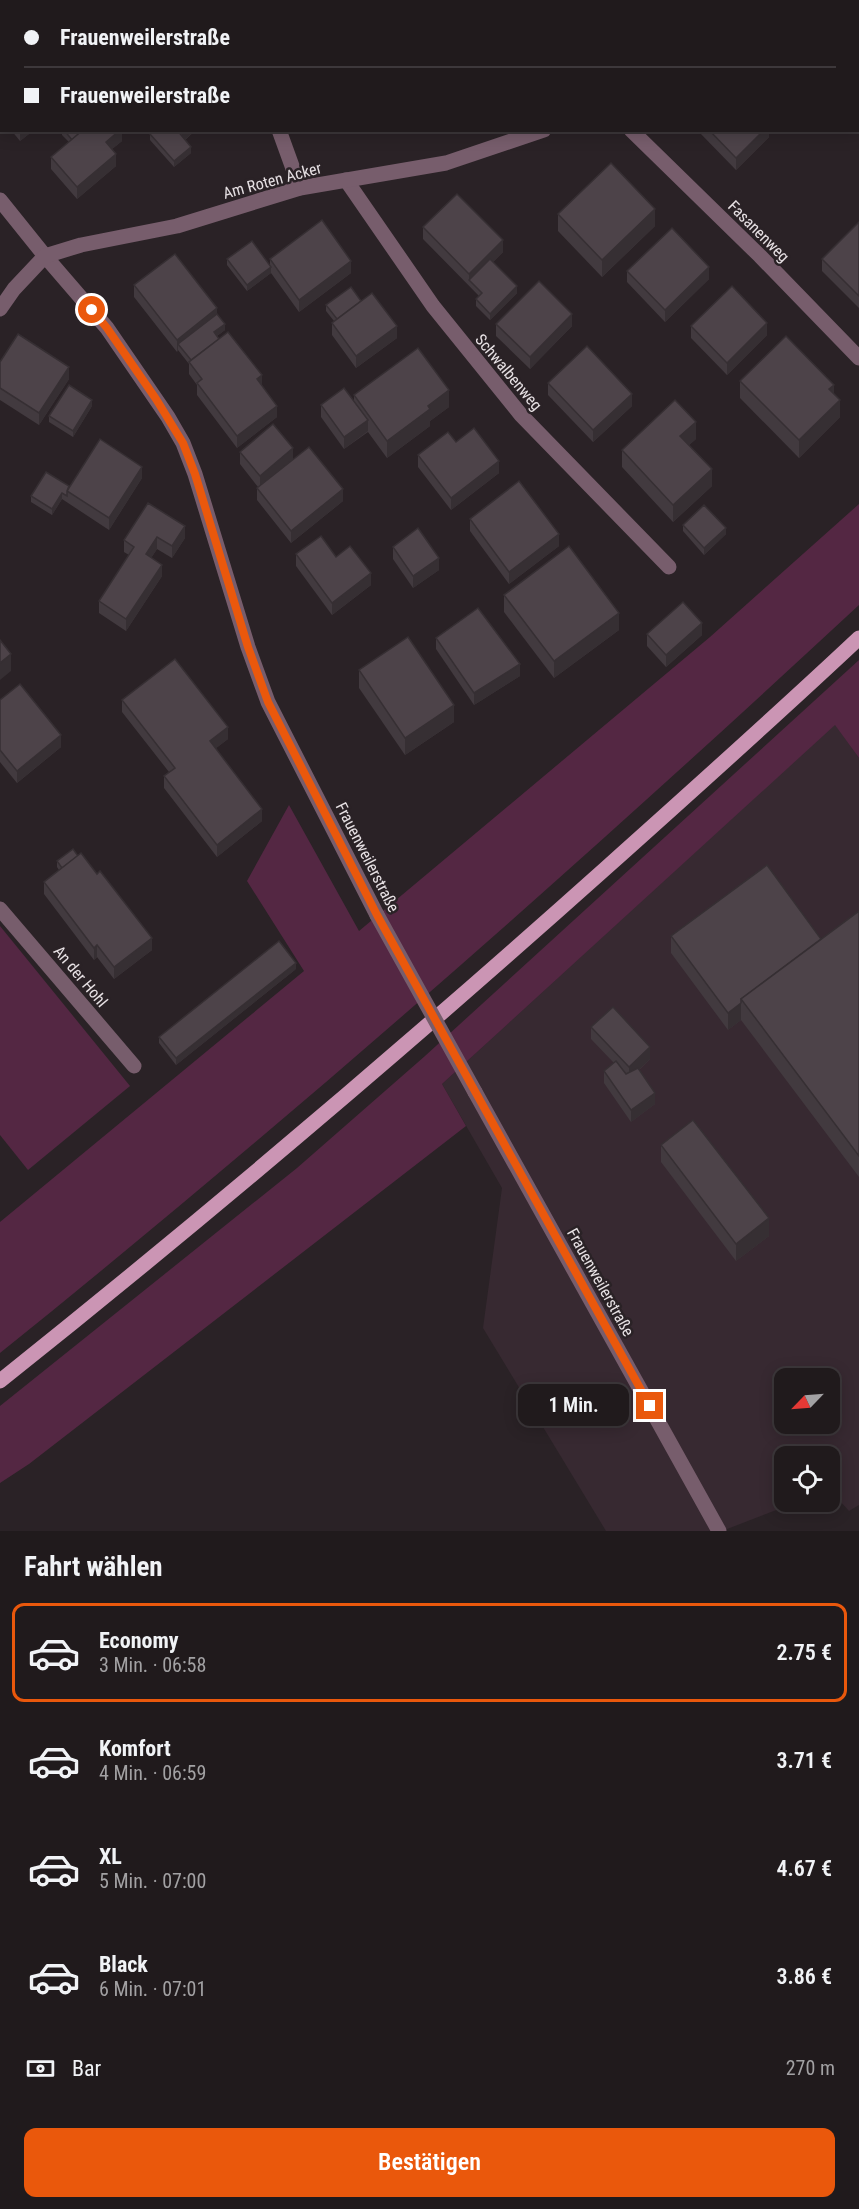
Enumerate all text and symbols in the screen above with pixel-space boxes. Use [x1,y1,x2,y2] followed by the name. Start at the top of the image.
[60,25,230,50] text: Frauenweilerstraße
[60,83,230,108] text: Frauenweilerstraße
[221,158,324,203] street label: Am Roten Acker
[724,197,793,266] street label: Fasanenweg
[78,296,105,323] route start
[471,330,546,414] street label: Schwalbenweg
[332,799,403,915] street label: Frauenweilerstraße
[50,942,112,1011] street label: An der Hohl
[563,1225,638,1340] street label: Frauenweilerstraße
[774,1368,840,1434] north arrow
[774,1368,840,1512] map controls
[518,1385,629,1427] callout: 1 Min.
[636,1392,663,1419] route end
[548,1393,599,1417] text: 1 Min.
[774,1446,840,1512] button: locate
[24,1551,163,1583] text: Fahrt wählen
[27,1626,81,1680] icon: car
[99,1628,179,1653] text: Economy
[776,1640,832,1665] text: 2.75 €
[99,1653,206,1677] text: 3 Min. · 06:58
[27,1734,81,1788] icon: car
[99,1736,171,1761] text: Komfort
[776,1748,832,1773] text: 3.71 €
[99,1761,206,1785] text: 4 Min. · 06:59
[27,1842,81,1896] icon: car
[99,1844,122,1869] text: XL
[776,1856,832,1881] text: 4.67 €
[99,1869,206,1893] text: 5 Min. · 07:00
[27,1950,81,2004] icon: car
[99,1952,148,1977] text: Black
[776,1964,832,1989] text: 3.86 €
[99,1977,206,2001] text: 6 Min. · 07:01
[24,2052,57,2085] icon: cash
[72,2056,101,2081] text: Bar
[786,2056,835,2080] text: 270 m
[24,2128,835,2197] button: Bestätigen

